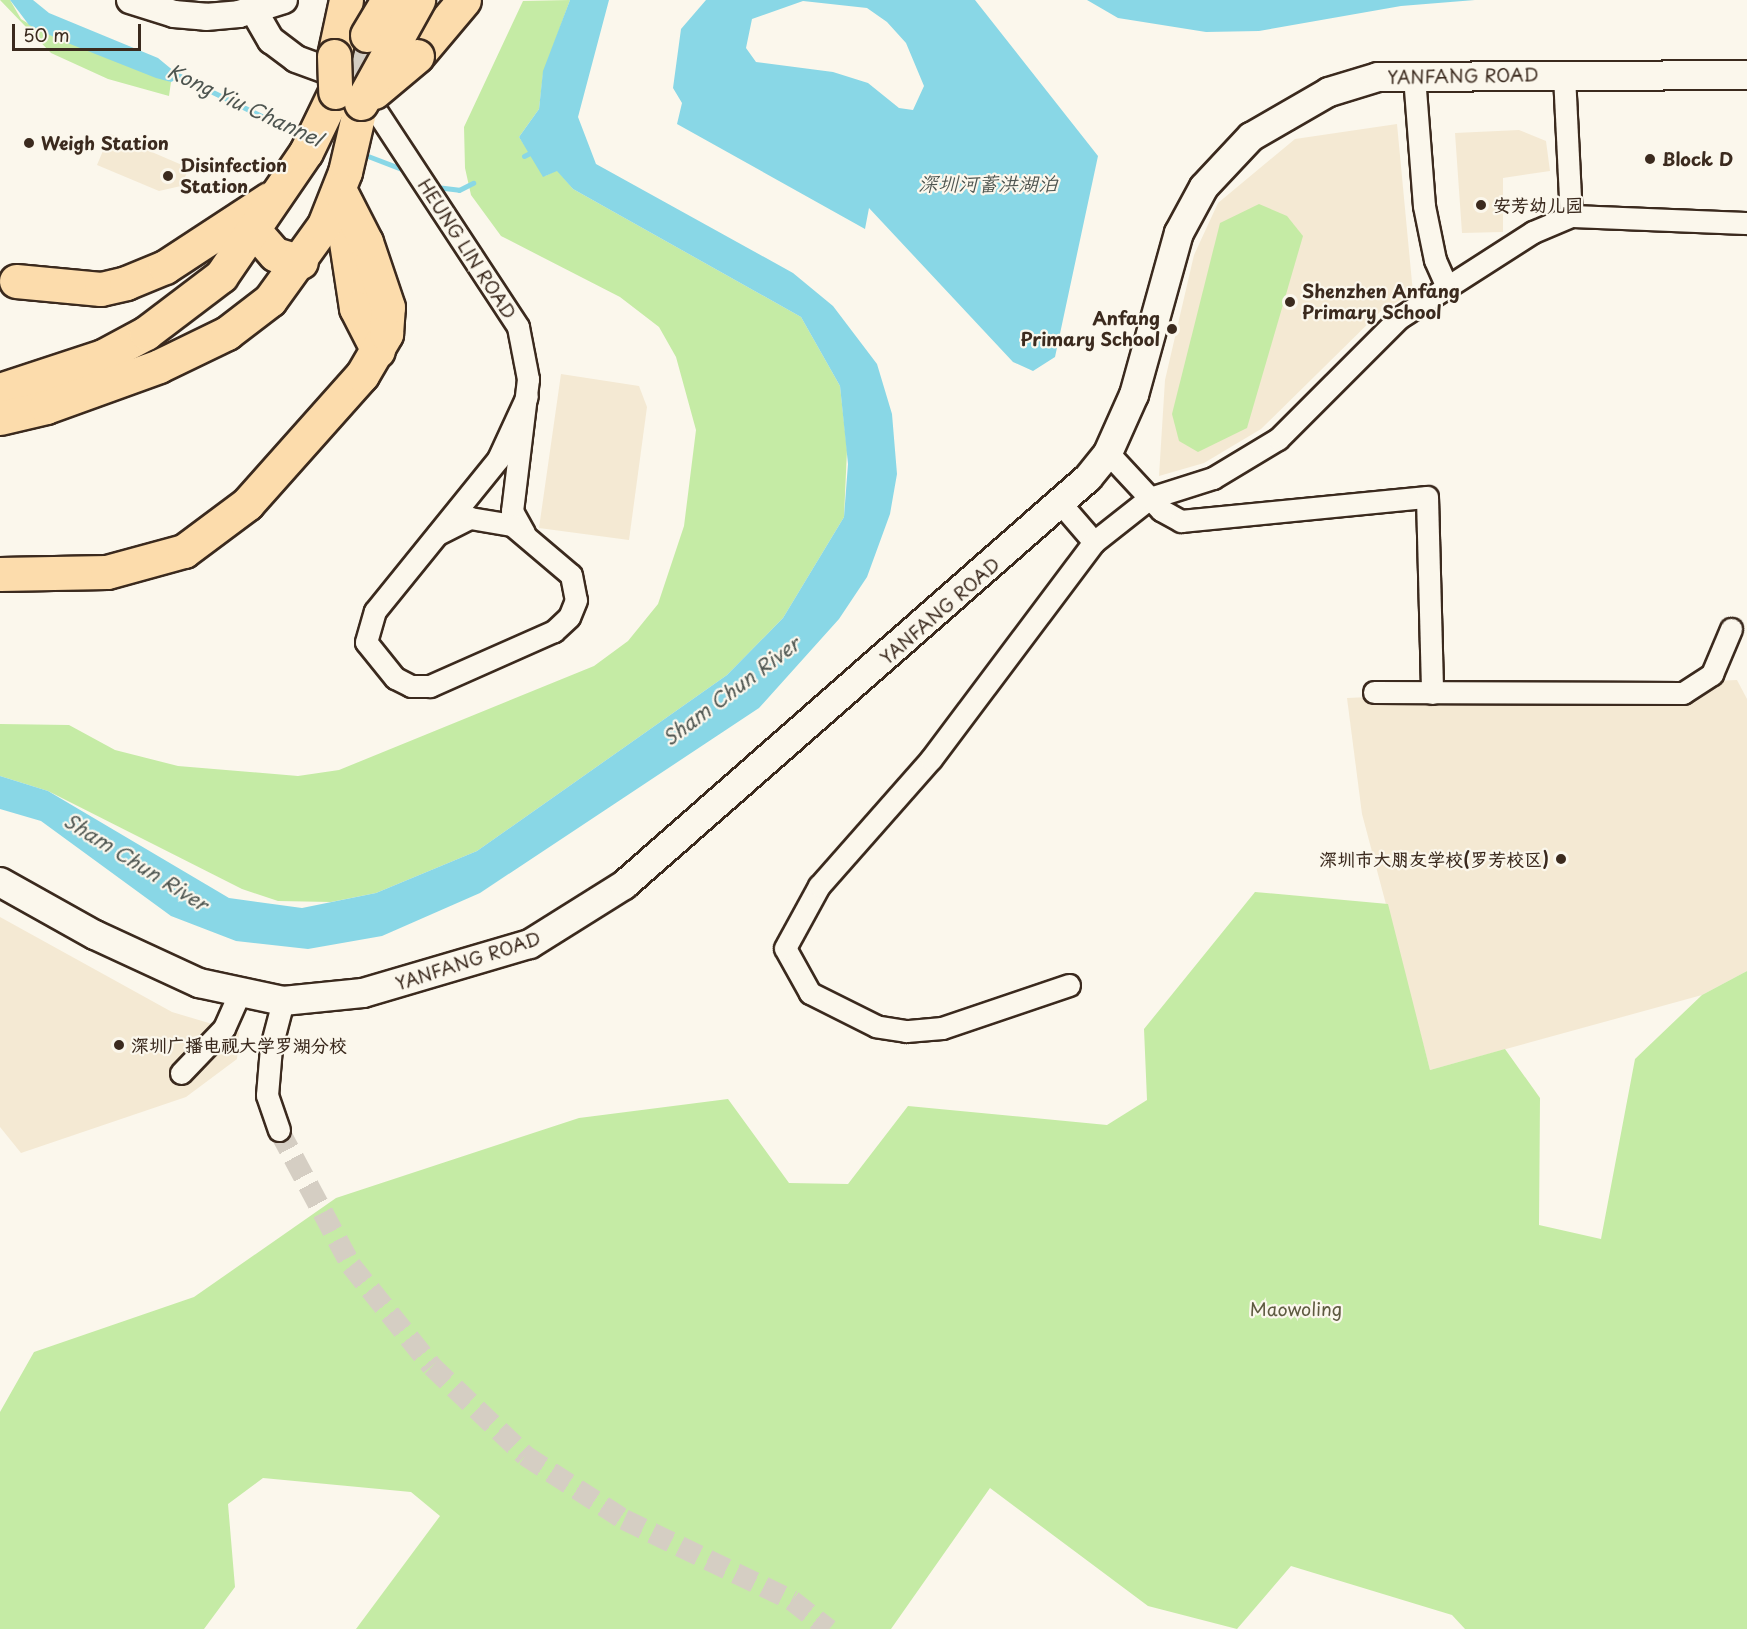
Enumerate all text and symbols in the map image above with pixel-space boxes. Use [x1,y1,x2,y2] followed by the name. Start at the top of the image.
[15,12,144,50] scale bar
[23,21,70,48] text: 50 m
[163,58,327,152] water label: Kong Yiu Channel
[1387,64,1539,88] street label: YANFANG ROAD
[41,132,170,154] place label: Weigh Station
[22,136,36,150] marker: Weigh Station
[1662,148,1733,170] place label: Block D
[1643,152,1657,166] marker: Block D
[180,155,287,198] place label: Disinfection Station
[161,169,175,183] marker: Disinfection Station
[918,171,1058,195] water label: 深圳河蓄洪湖泊
[413,174,521,324] street label: HEUNG LIN ROAD
[1493,194,1583,216] place label: 安芳幼儿园
[1474,198,1488,212] marker: 安芳幼儿园
[1302,281,1461,324] place label: Shenzhen Anfang Primary School
[1283,295,1297,309] marker: Shenzhen Anfang Primary School
[1020,308,1160,350] place label: Anfang Primary School
[1165,322,1179,336] marker: Anfang Primary School
[876,553,1004,669] street label: YANFANG ROAD
[657,631,805,751] water label: Sham Chun River
[59,808,213,916] water label: Sham Chun River
[1319,848,1549,870] place label: 深圳市大朋友学校(罗芳校区)
[1554,852,1568,866] marker: 深圳市大朋友学校(罗芳校区)
[393,927,543,995] street label: YANFANG ROAD
[131,1034,347,1056] place label: 深圳广播电视大学罗湖分校
[112,1038,126,1052] marker: 深圳广播电视大学罗湖分校
[1250,1298,1342,1320] park label: Maowoling

